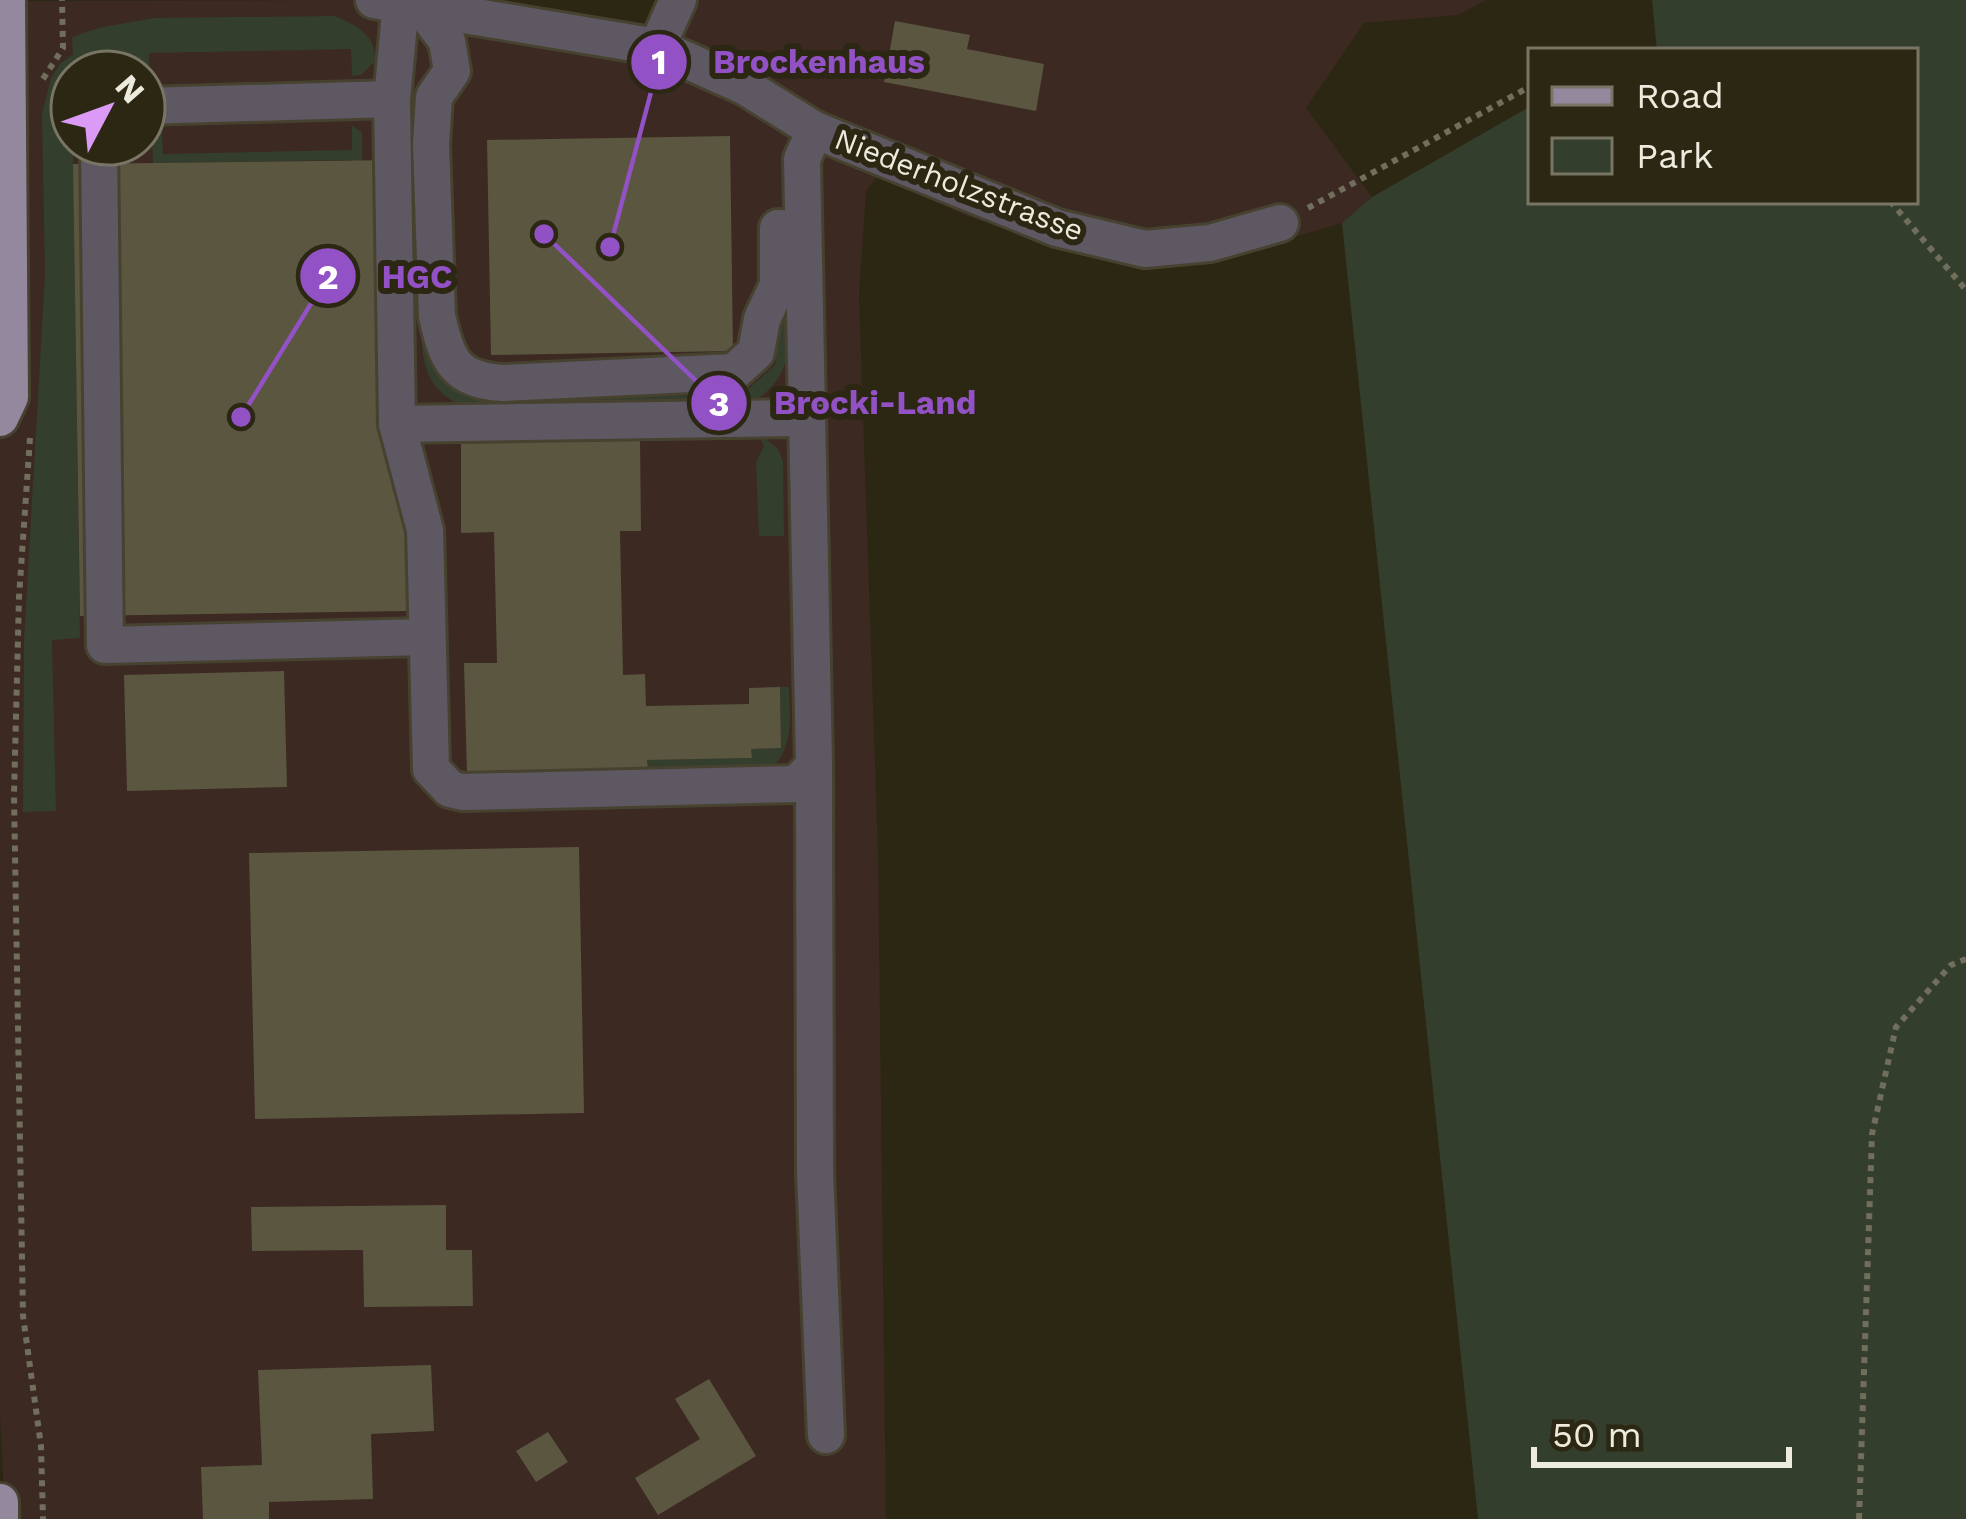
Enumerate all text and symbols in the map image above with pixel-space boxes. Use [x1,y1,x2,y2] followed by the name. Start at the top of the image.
[629,27,948,96] callout: Brockenhaus
[651,41,667,83] text: 1
[713,42,925,81] text: Brockenhaus
[48,48,168,168] north arrow
[1528,48,1918,204] legend
[108,67,153,111] text: N
[1636,75,1724,117] text: Road
[830,121,1088,248] street label: Niederholzstrasse
[1636,135,1713,177] text: Park
[298,242,477,311] callout: HGC
[317,256,339,298] text: 2
[382,257,452,296] text: HGC
[689,368,1000,437] callout: Brocki-Land
[708,383,730,425] text: 3
[774,383,976,422] text: Brocki-Land
[1534,1393,1789,1467] scale bar
[1552,1414,1642,1456] text: 50 m

